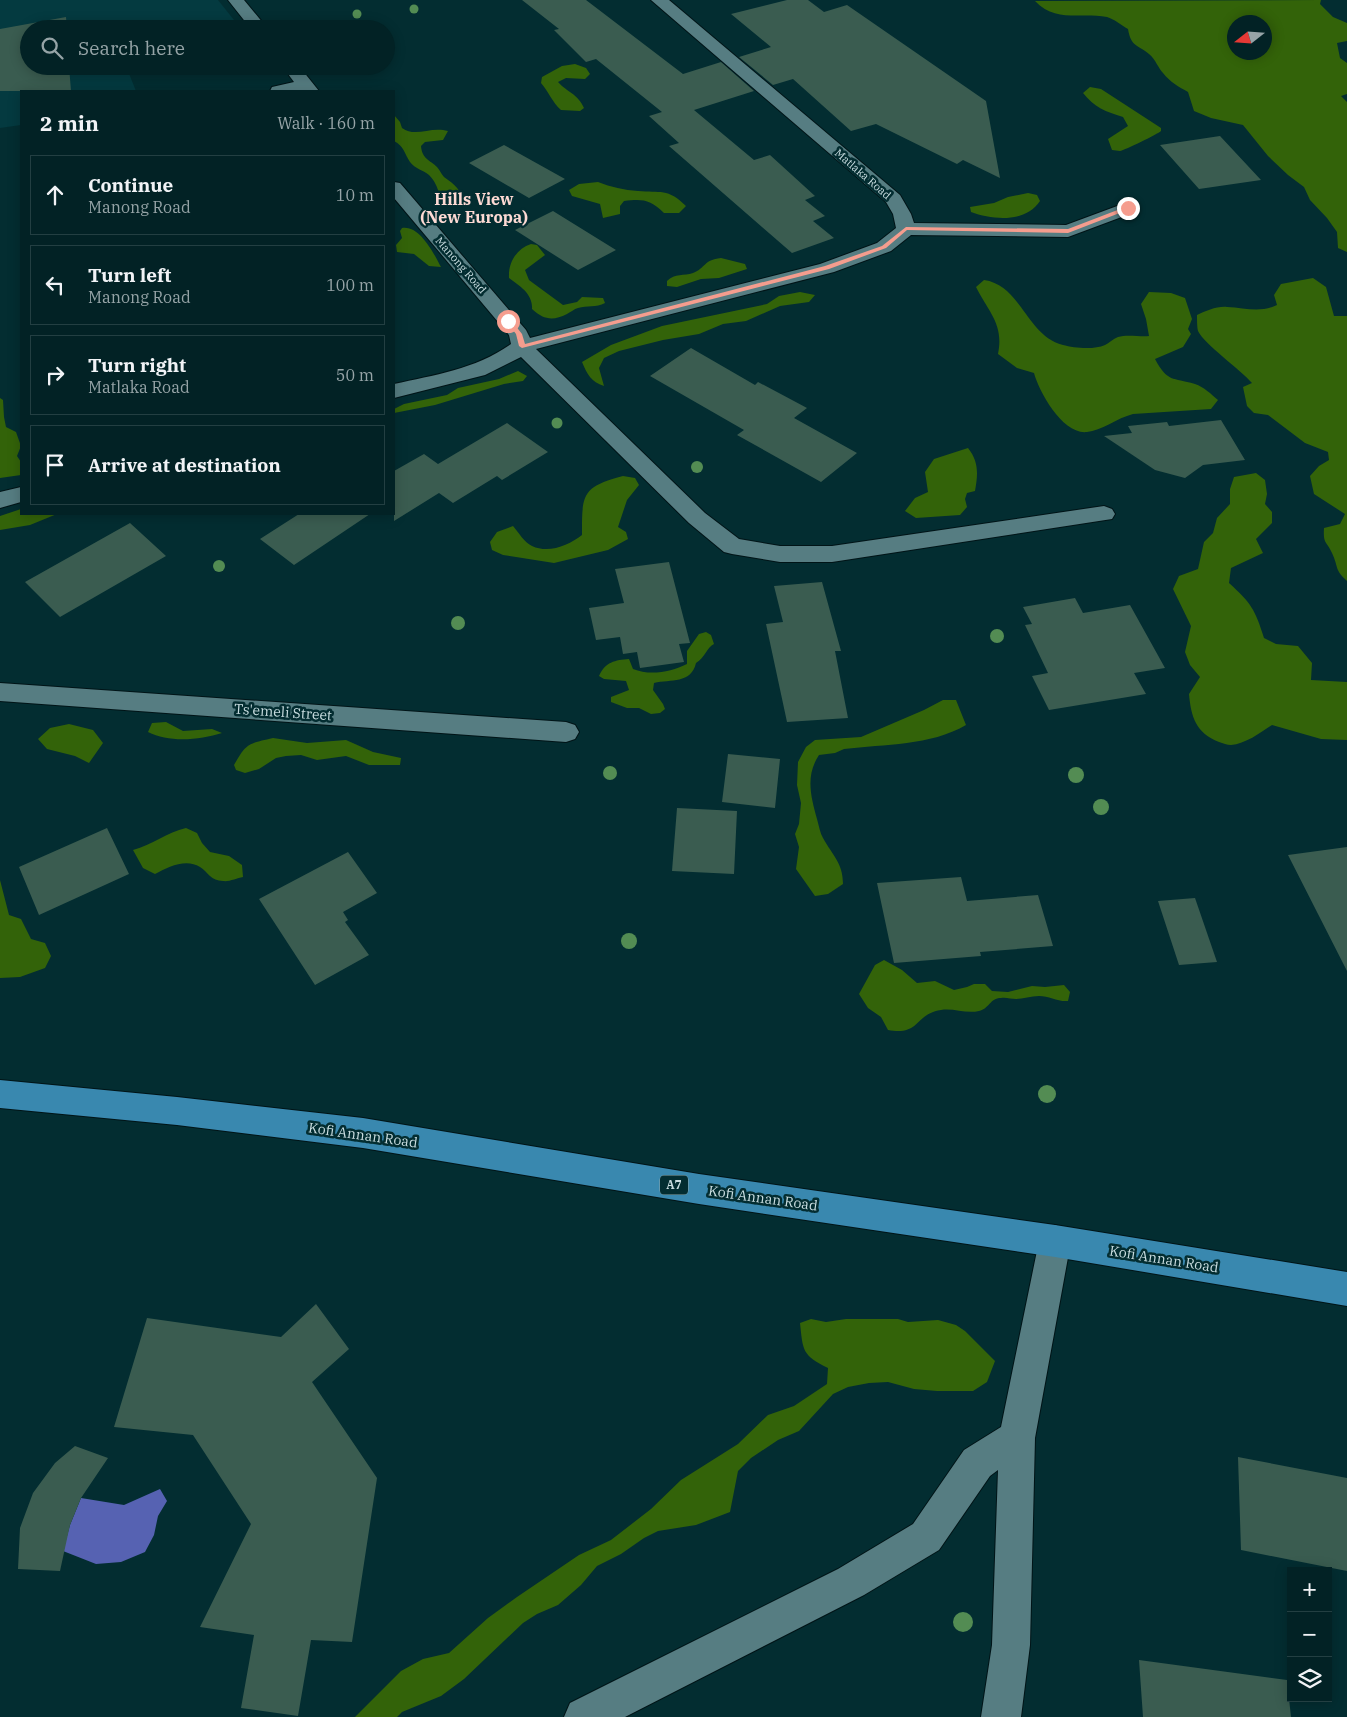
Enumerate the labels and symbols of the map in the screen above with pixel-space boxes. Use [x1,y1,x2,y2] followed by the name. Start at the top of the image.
[1227,15,1272,60] north arrow
[832,146,894,202] street label: Matlaka Road
[420,189,528,227] district label: Hills View (New Europa)
[1117,197,1140,220] route end
[433,234,490,296] street label: Manong Road
[497,310,520,333] route start
[233,700,333,724] street label: Ts'emeli Street
[307,1118,419,1152] street label: Kofi Annan Road
[660,1176,688,1194] road number: A7
[707,1181,819,1215] street label: Kofi Annan Road
[1108,1241,1220,1277] street label: Kofi Annan Road

